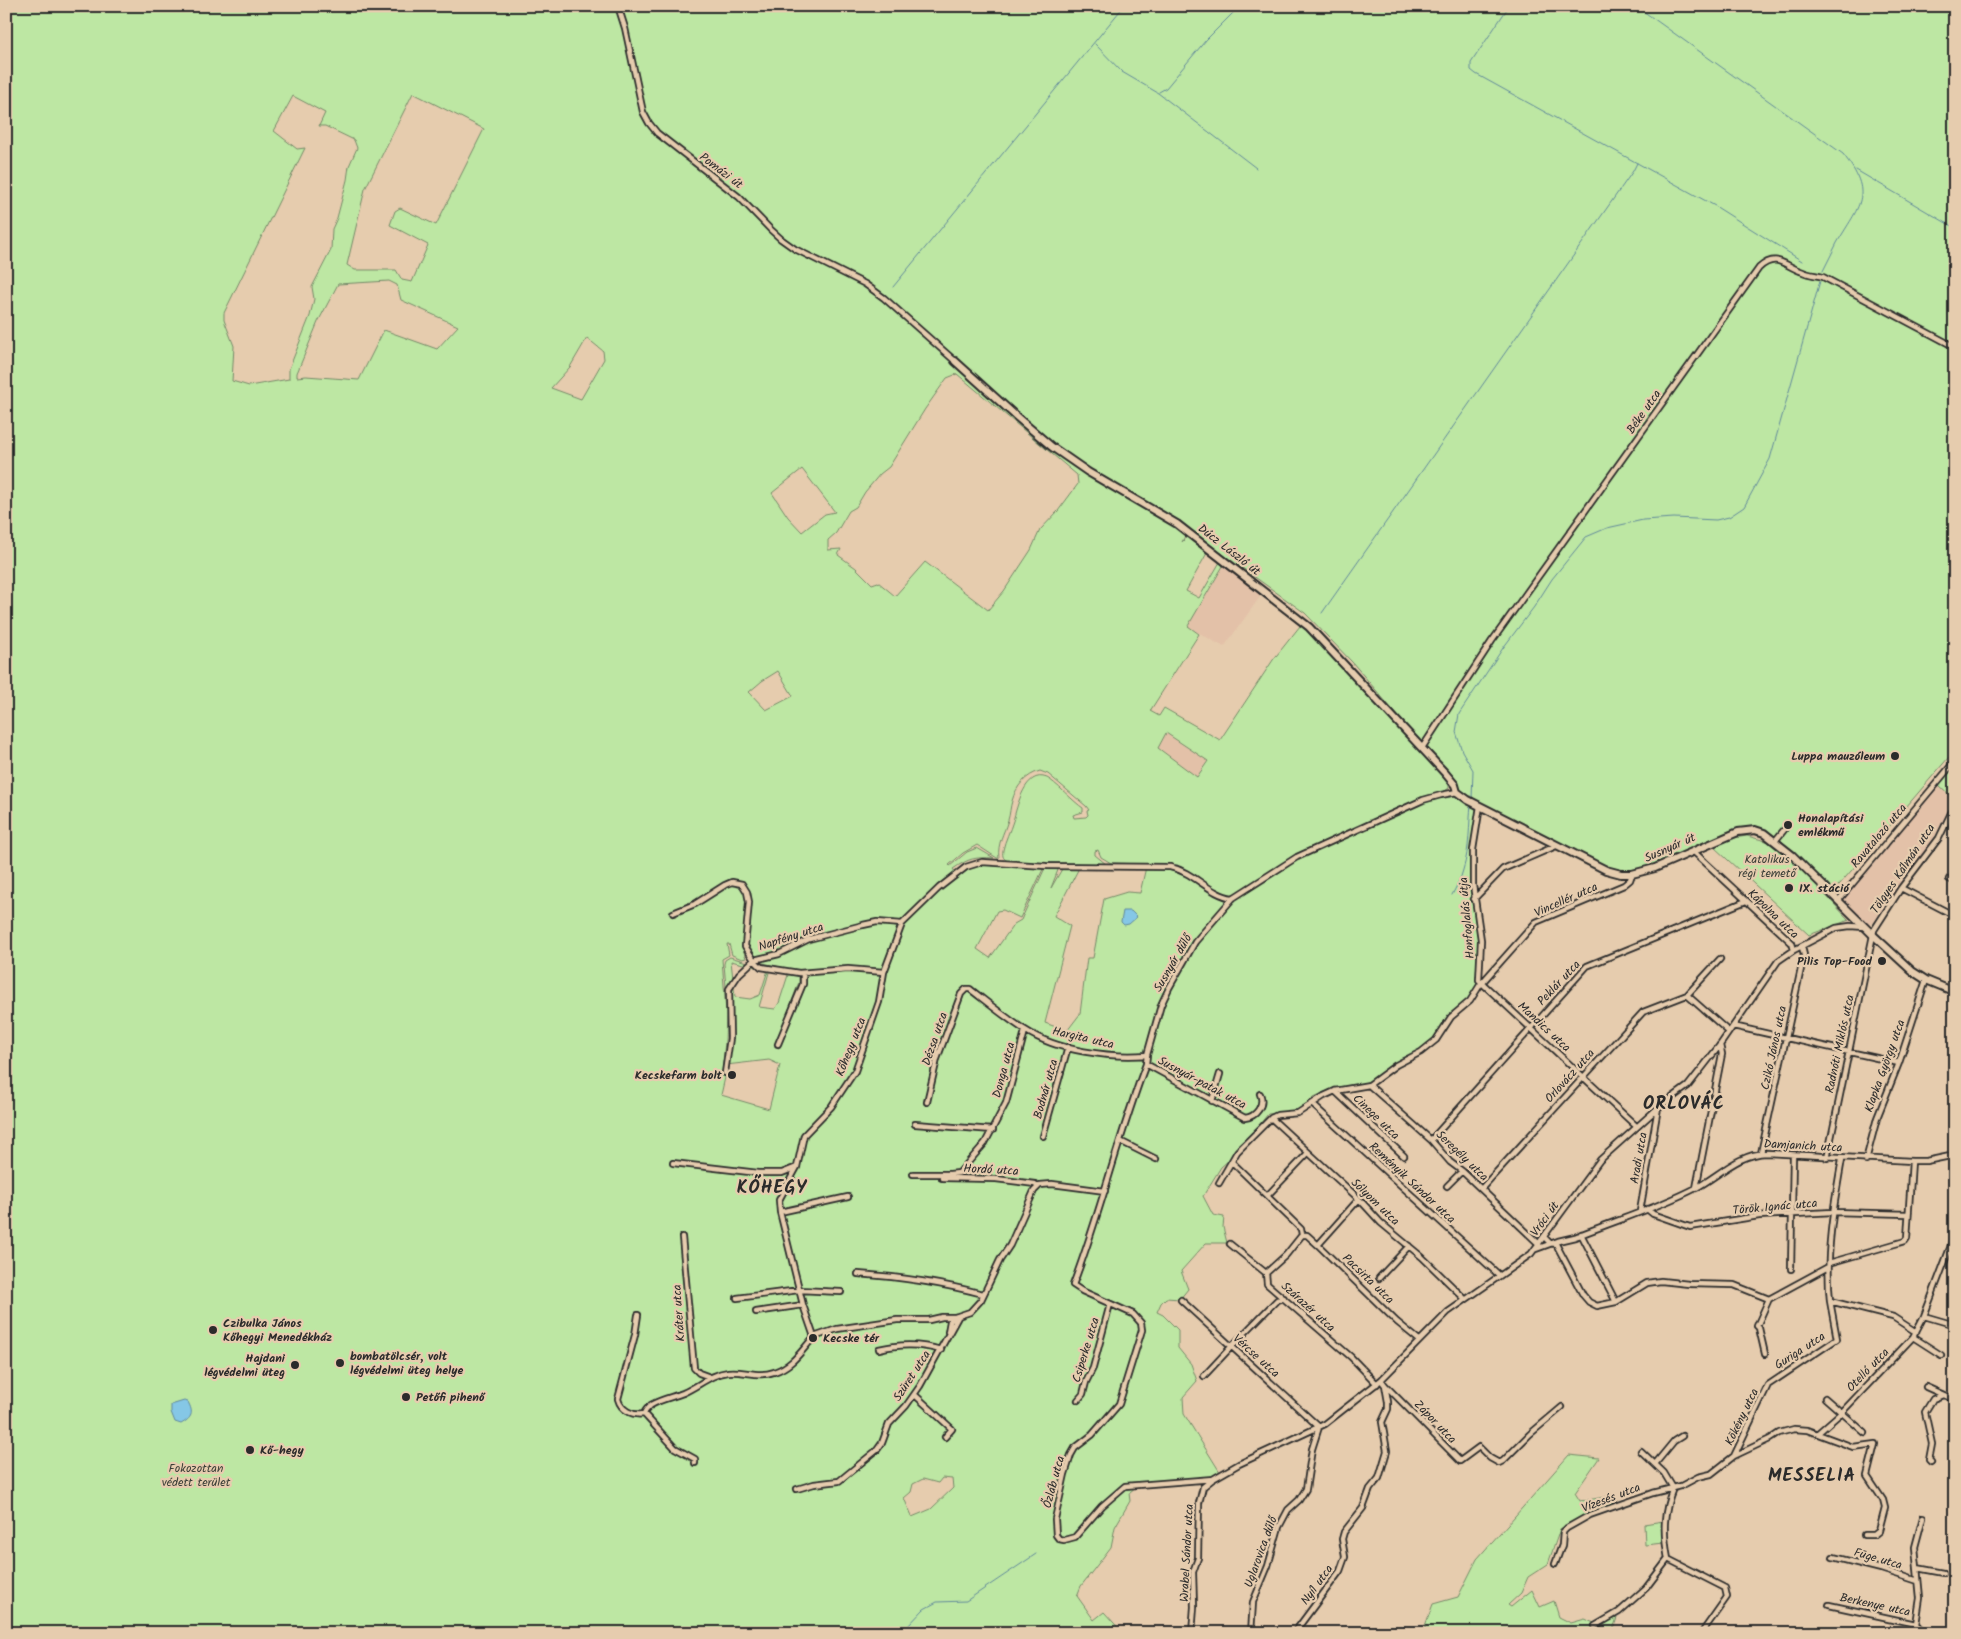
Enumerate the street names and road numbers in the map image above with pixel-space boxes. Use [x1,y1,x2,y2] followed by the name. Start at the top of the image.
[695,148,747,194] street label: Pomázi út
[1622,386,1666,438] street label: Béke utca
[1194,519,1265,581] street label: Dúcz László út
[1846,799,1912,872] street label: Ravatalozó utca
[1866,820,1940,918] street label: Tölgyes Kálmán utca
[1641,828,1699,868] street label: Susnyár út
[1454,876,1480,960] street label: Honfoglalás útja
[1531,877,1601,922] street label: Vincellér utca
[1743,885,1803,944] street label: Kápolna utca
[756,917,826,956] street label: Napfény utca
[1149,929,1198,995] street label: Susnyár dűlő
[1533,956,1585,1010] street label: Peklár utca
[1820,993,1860,1095] street label: Radnóti Miklós utca
[1513,997,1575,1057] street label: Mandics utca
[1756,1004,1792,1092] street label: Czikó János utca
[917,1009,953,1068] street label: Dézsa utca
[831,1014,872,1079] street label: Kőhegy utca
[1859,1017,1911,1115] street label: Klapka György utca
[1050,1022,1116,1054] street label: Hargita utca
[987,1040,1021,1100] street label: Donga utca
[1540,1044,1600,1107] street label: Orlovácz utca
[1154,1052,1250,1115] street label: Susnyár-patak utca
[1028,1057,1064,1121] street label: Bodnár utca
[1348,1090,1404,1145] street label: Cinege utca
[1431,1126,1493,1186] street label: Seregély utca
[1625,1130,1653,1185] street label: Aradi utca
[1763,1134,1843,1158] street label: Damjanich utca
[1364,1138,1460,1229] street label: Reményik Sándor utca
[963,1159,1019,1181] street label: Hordó utca
[1346,1174,1404,1230] street label: Sólyom utca
[1732,1194,1818,1220] street label: Török Ignác utca
[1526,1197,1564,1240] street label: Vróci út
[1338,1249,1399,1309] street label: Pacsirta utca
[1277,1277,1340,1337] street label: Szárazér utca
[668,1284,690,1342] street label: Kráter utca
[1067,1315,1105,1385] street label: Csiperke utca
[1771,1327,1830,1375] street label: Guriga utca
[1228,1330,1284,1383] street label: Vércse utca
[1842,1343,1894,1396] street label: Otelló utca
[888,1346,936,1405] street label: Szüret utca
[1720,1385,1764,1449] street label: Kökény utca
[1409,1396,1461,1448] street label: Zápor utca
[1038,1453,1070,1510] street label: Őzláb utca
[1579,1478,1643,1518] street label: Vízesés utca
[1175,1503,1199,1603] street label: Wrabel Sándor utca
[1239,1512,1283,1590] street label: Uglarovica dűlő
[1852,1543,1905,1575] street label: Füge utca
[1296,1561,1338,1609] street label: Nyíl utca
[1838,1588,1912,1622] street label: Berkenye utca

